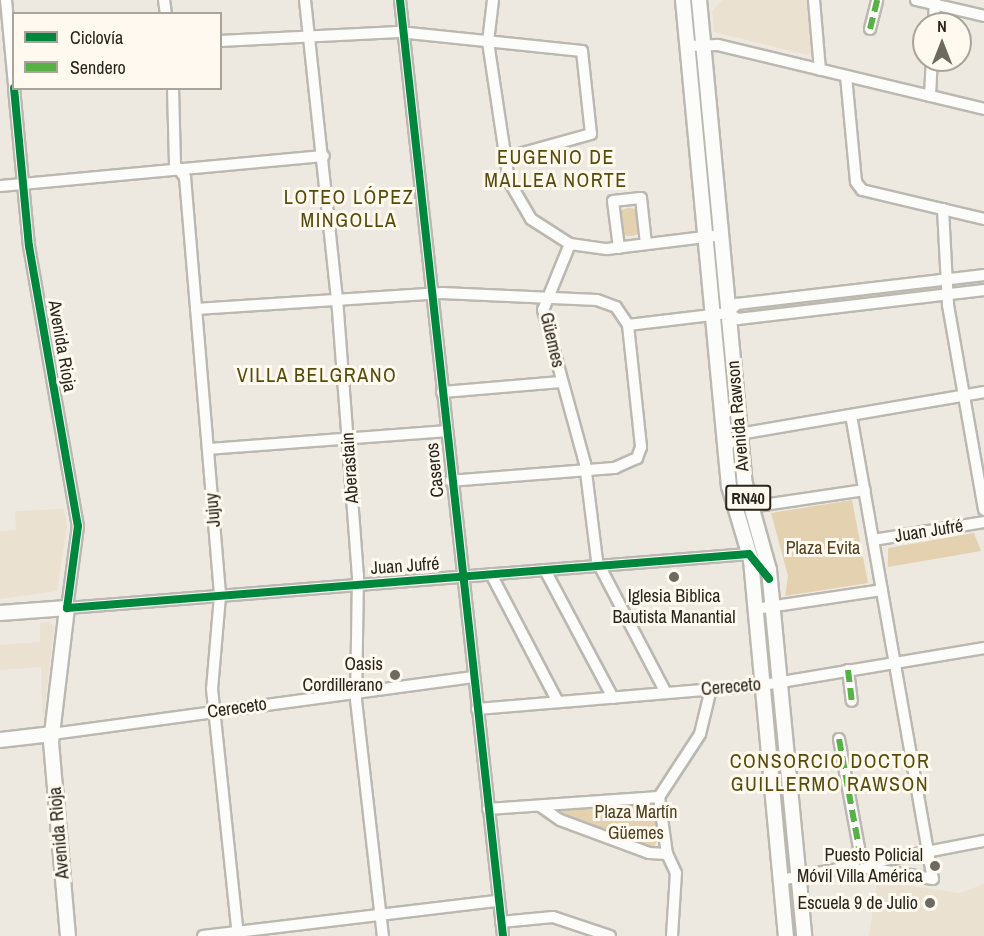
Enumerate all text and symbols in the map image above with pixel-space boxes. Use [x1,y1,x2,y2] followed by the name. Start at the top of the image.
[12,12,222,90] legend
[912,12,972,72] north arrow
[937,15,947,37] text: N
[70,25,123,50] text: Ciclovía
[70,55,126,80] text: Sendero
[484,144,628,191] district label: EUGENIO DE MALLEA NORTE
[284,184,414,231] district label: LOTEO LÓPEZ MINGOLLA
[43,299,81,393] street label: Avenida Rioja
[535,310,569,370] street label: Güemes
[722,360,754,472] street label: Avenida Rawson
[236,362,398,386] district label: VILLA BELGRANO
[337,432,363,504] street label: Aberastain
[421,442,449,498] street label: Caseros
[724,485,772,511] road number: RN40
[201,492,225,528] street label: Jujuy
[893,515,965,547] street label: Juan Jufré
[786,537,860,559] park label: Plaza Evita
[370,553,440,579] street label: Juan Jufré
[667,570,681,584] marker: Iglesia Biblica Bautista Manantial
[612,586,736,628] place label: Iglesia Biblica Bautista Manantial
[303,654,383,696] place label: Oasis Cordillerano
[388,668,402,682] marker: Oasis Cordillerano
[700,674,762,700] street label: Cereceto
[206,693,268,723] street label: Cereceto
[730,749,930,796] district label: CONSORCIO DOCTOR GUILLERMO RAWSON
[44,786,74,880] street label: Avenida Rioja
[595,802,677,844] park label: Plaza Martín Güemes
[796,845,923,888] place label: Puesto Policial Móvil Villa América
[928,859,942,873] marker: Puesto Policial Móvil Villa América
[797,892,918,914] place label: Escuela 9 de Julio
[923,896,937,910] marker: Escuela 9 de Julio

